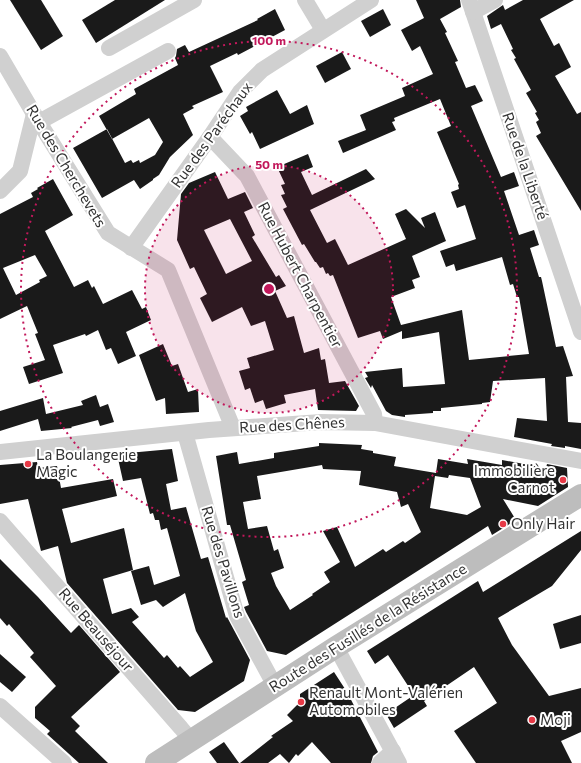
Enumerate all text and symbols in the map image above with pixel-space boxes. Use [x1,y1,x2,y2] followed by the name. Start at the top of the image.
[252,33,286,47] text: 100 m
[167,78,256,191] street label: Rue des Paréchaux
[23,101,111,230] street label: Rue des Cherchevets
[499,110,553,222] street label: Rue de la Liberté
[255,157,283,171] text: 50 m
[255,199,347,351] street label: Rue Hubert Charpentier
[262,282,276,296] centre of rings
[239,412,345,436] street label: Rue des Chênes
[36,445,136,480] place label: La Boulangerie Magic
[23,459,33,469] marker: La Boulangerie Magic
[474,461,555,496] place label: Immobilière Carnot
[558,475,568,485] marker: Immobilière Carnot
[198,504,250,620] street label: Rue des Pavillons
[511,514,575,532] place label: Only Hair
[498,519,508,529] marker: Only Hair
[265,559,470,696] street label: Route des Fusillés de la Résistance
[56,584,138,675] street label: Rue Beauséjour
[309,683,463,718] place label: Renault Mont-Valérien Automobiles
[296,697,306,707] marker: Renault Mont-Valérien Automobiles
[540,710,571,728] place label: Moji
[527,715,537,725] marker: Moji

